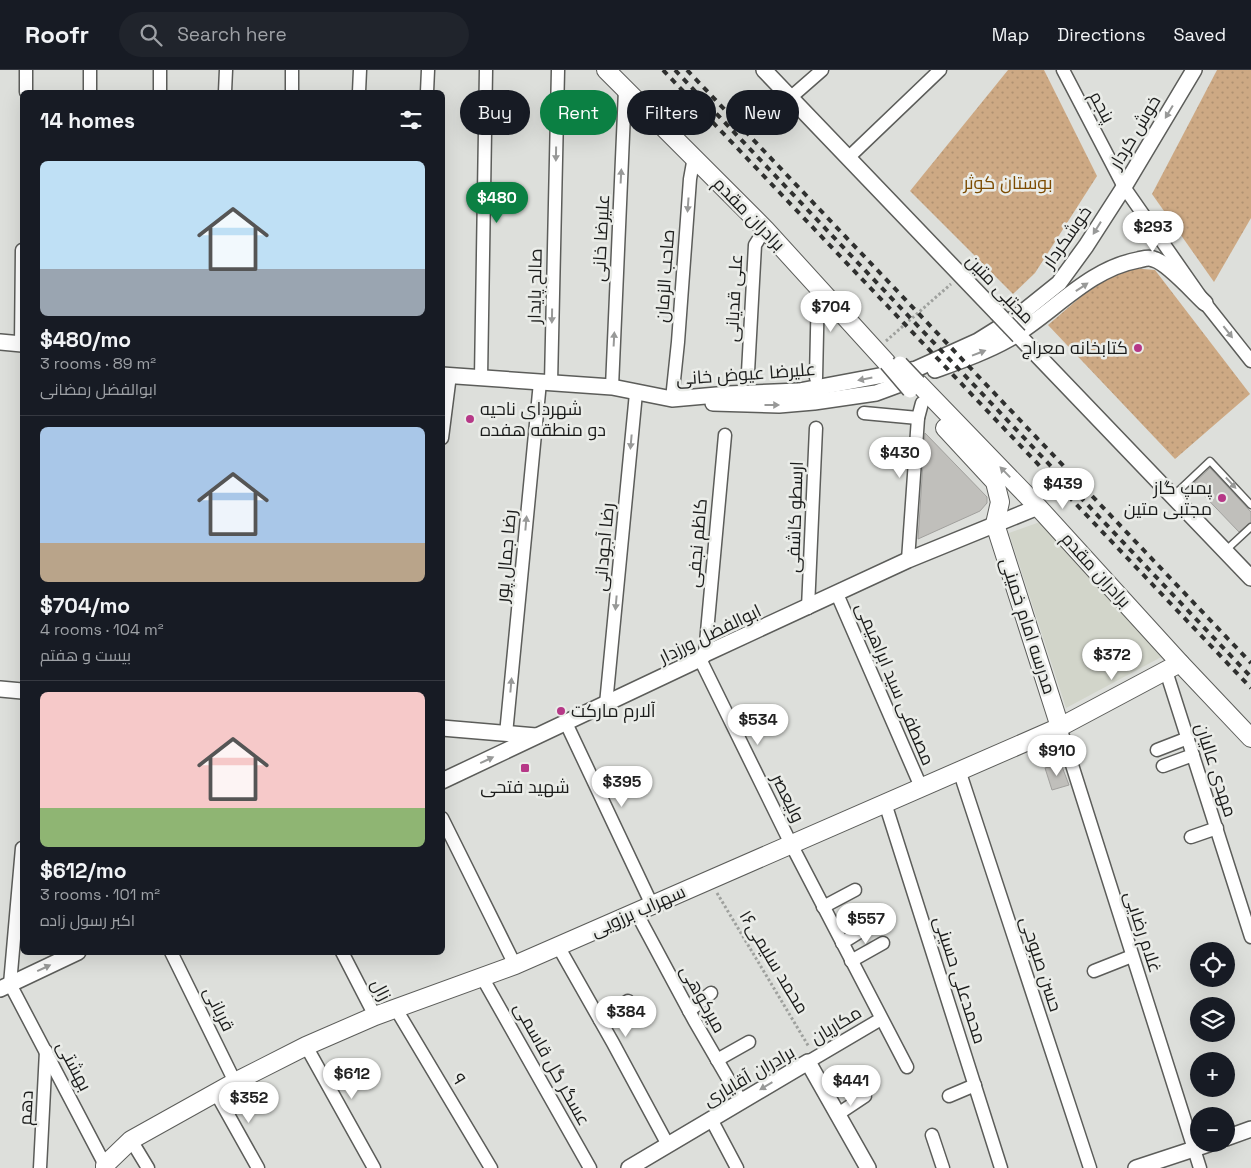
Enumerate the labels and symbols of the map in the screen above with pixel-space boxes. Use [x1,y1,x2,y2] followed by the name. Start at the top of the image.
[1084,87,1120,127] street label: پنجم
[1103,91,1165,174] street label: خوش کردار
[1164,105,1173,118] one-way arrow
[552,146,560,162] one-way arrow
[618,168,626,184] one-way arrow
[962,171,1053,194] park label: بوستان کوثر
[708,172,790,256] street label: برادران مقدم
[467,182,527,224] pin: $480
[587,194,614,282] street label: علیرضا خانی
[684,197,692,213] one-way arrow
[1036,201,1096,273] street label: خوشکردار
[1123,210,1183,253] pin: $293
[1093,221,1102,235] one-way arrow
[650,229,679,323] street label: صاحب الزمان
[522,248,548,325] street label: صالح پایدار
[961,249,1039,328] street label: مجتبی متین
[720,253,747,343] street label: علی قدیانی
[1075,282,1088,291] one-way arrow
[801,290,861,333] pin: $704
[548,308,556,324] one-way arrow
[1223,325,1234,338] one-way arrow
[611,330,619,346] one-way arrow
[1022,336,1128,360] place label: کتابخانه معراج
[1132,342,1144,354] marker: کتابخانه معراج
[972,349,986,357] one-way arrow
[675,357,817,390] street label: علیرضا عیوض خانی
[857,375,872,383] one-way arrow
[480,397,606,441] place label: شهردای ناحیه دو منطقه هفده
[765,400,781,408] one-way arrow
[464,413,476,425] marker: شهردای ناحیه دو منطقه هفده
[627,434,635,450] one-way arrow
[870,436,930,479] pin: $430
[781,461,808,573] street label: ارسطو کاشفی
[999,467,1011,479] one-way arrow
[1033,468,1093,510] pin: $439
[1124,476,1212,520] place label: پمپ گاز مجتبی متین
[1225,477,1237,489] one-way arrow
[1216,492,1228,504] marker: پمپ گاز مجتبی متین
[681,497,713,589] street label: کاظم نجفی
[588,502,619,592] street label: رضا آجودانی
[490,508,522,605] street label: رضا جمال پور
[522,515,530,531] one-way arrow
[1056,527,1136,613] street label: برادران مقدم
[995,555,1061,697] street label: مدرسه امام خمینی
[612,596,620,612] one-way arrow
[654,599,765,669] street label: ابوالفضل ورزدار
[851,599,940,769] street label: مصطفی سید ابراهیمی
[1082,638,1142,681] pin: $372
[507,677,515,693] one-way arrow
[571,699,656,723] place label: آلارم مارکت
[728,704,788,746] pin: $534
[555,705,567,717] marker: آلارم مارکت
[1191,720,1242,820] street label: مهدی عالیان
[1027,734,1087,777] pin: $910
[480,756,494,764] one-way arrow
[519,762,531,774] marker: شهید فتحی
[592,766,652,808] pin: $395
[766,769,810,826] street label: ولیعصر
[480,775,570,798] place label: شهید فتحی
[587,879,689,942] street label: سهراب برزویی
[1119,888,1167,976] street label: غلام رضایی
[836,902,896,945] pin: $557
[735,906,814,1018] street label: محمد سلیمی۱۶
[929,913,992,1047] street label: محمدعلی حسینی
[1015,913,1068,1014] street label: حسن صبوحی
[675,961,731,1037] street label: میرکوهی
[37,964,51,972] one-way arrow
[366,975,397,1005] street label: زال
[199,983,240,1035] street label: قربانی
[596,996,656,1038] pin: $384
[509,998,596,1129] street label: عسگر گل قاسمی
[806,1000,865,1049] street label: مکاریان
[52,1037,97,1095] street label: بهشتی
[699,1040,799,1111] street label: برادران آقایاری
[322,1058,382,1100] pin: $612
[821,1064,881,1107] pin: $441
[447,1069,472,1089] street label: ۹
[219,1082,279,1124] pin: $352
[760,1082,773,1091] one-way arrow
[13,1090,39,1126] street label: دهم

